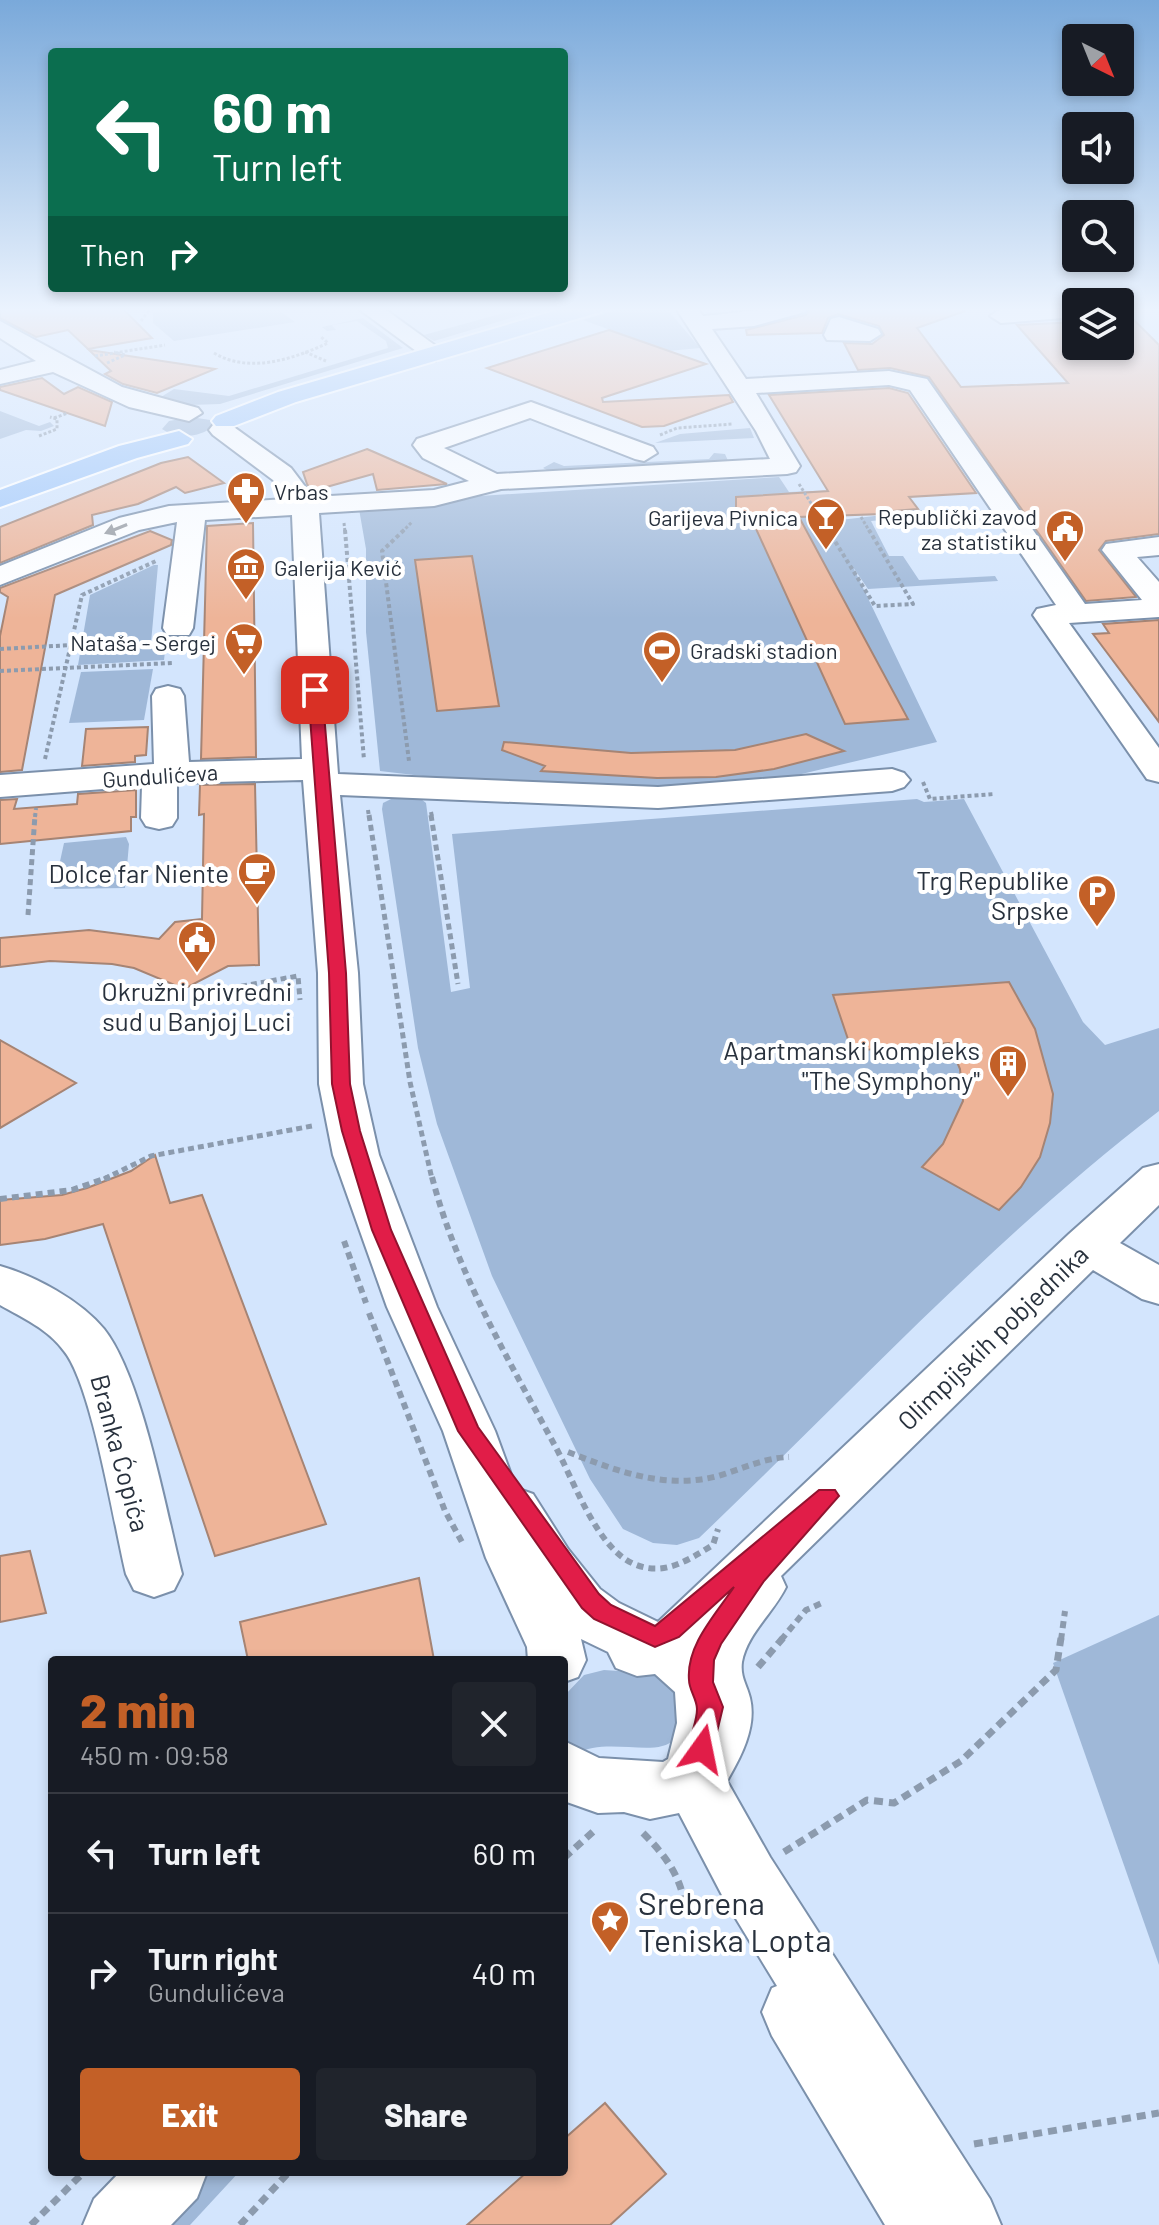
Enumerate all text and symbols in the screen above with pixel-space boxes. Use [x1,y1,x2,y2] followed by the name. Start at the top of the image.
[1062,24,1134,96] north arrow
[1062,24,1134,360] map controls
[212,77,332,144] text: 60 m
[80,80,184,184] icon: left
[1062,112,1134,184] button: sound
[212,145,343,188] text: Turn left
[1062,200,1134,272] button: search
[161,232,205,276] icon: right
[80,236,145,272] text: Then
[1062,288,1134,360] button: layers
[225,470,267,525] pharmacy icon: Vrbas
[274,478,329,504] place label: Vrbas
[805,496,847,551] bar icon: Garijeva Pivnica
[878,503,1037,554] place label: Republički zavod za statistiku
[648,504,798,530] place label: Garijeva Pivnica
[1044,508,1086,563] public building icon: Republički zavod za statistiku
[104,523,128,536] one-way arrow
[225,546,267,601] museum icon: Galerija Kević
[274,554,402,580] place label: Galerija Kević
[223,621,265,676] supermarket icon: Nataša - Sergej
[70,629,216,655] place label: Nataša - Sergej
[641,629,683,684] sports icon: Gradski stadion
[690,637,838,663] place label: Gradski stadion
[281,656,349,724] pin
[293,668,337,712] icon: arrive
[101,758,219,792] street label: Gundulićeva
[236,851,278,906] cafe icon: Dolce far Niente
[49,857,229,888] place label: Dolce far Niente
[916,864,1069,925] place label: Trg Republike Srpske
[1076,873,1118,928] parking icon: Trg Republike Srpske
[176,919,218,974] public building icon: Okružni privredni sud u Banjoj Luci
[102,975,292,1036] place label: Okružni privredni sud u Banjoj Luci
[723,1034,980,1095] place label: Apartmanski kompleks "The Symphony"
[987,1043,1029,1098] building icon: Apartmanski kompleks "The Symphony"
[890,1238,1094,1436] street label: Olimpijskih pobjednika
[85,1371,157,1535] street label: Branka Ćopića
[80,1680,196,1738] text: 2 min
[452,1682,536,1766] button: close
[660,1707,744,1791] position arrow
[80,1739,229,1770] text: 450 m · 09:58
[80,1831,124,1875] icon: left
[148,1835,261,1871] text: Turn left
[473,1835,536,1871] text: 60 m
[638,1883,832,1958] place label: Srebrena Teniska Lopta
[589,1899,631,1954] place icon: Srebrena Teniska Lopta
[148,1940,278,1976] text: Turn right
[80,1951,124,1995] icon: right
[472,1955,536,1991] text: 40 m
[148,1976,285,2007] text: Gundulićeva
[80,2068,300,2160] button: Exit
[316,2068,536,2160] button: Share

